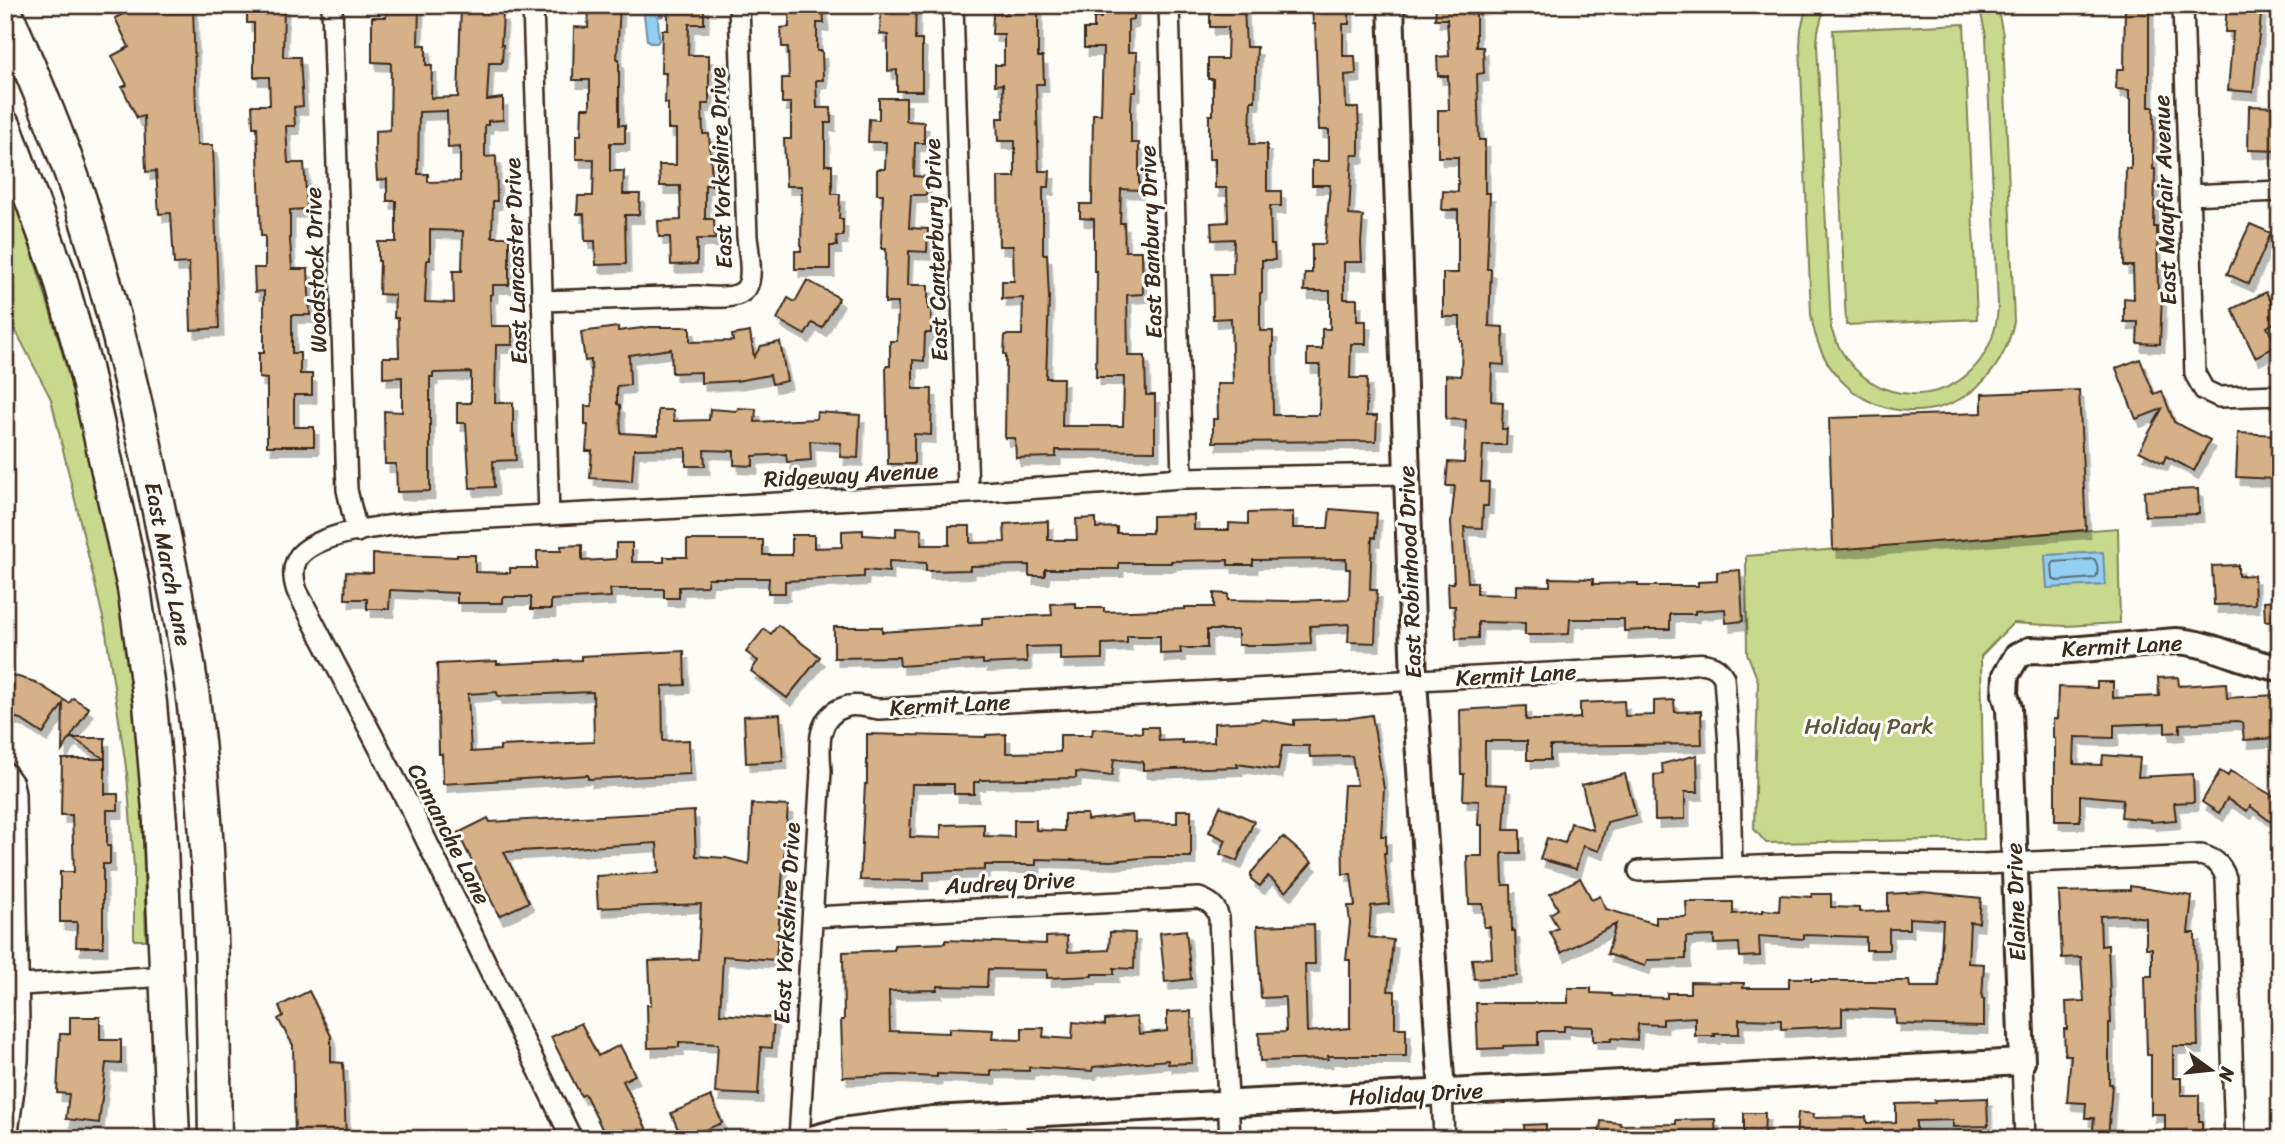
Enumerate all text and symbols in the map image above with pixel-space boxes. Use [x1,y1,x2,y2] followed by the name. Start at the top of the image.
[697,66,745,270] street label: East Yorkshire Drive
[2141,94,2189,306] street label: East Mayfair Avenue
[912,138,960,362] street label: East Canterbury Drive
[1127,144,1175,339] street label: East Banbury Drive
[492,157,540,365] street label: East Lancaster Drive
[293,186,339,354] street label: Woodstock Drive
[763,450,939,500] street label: Ridgeway Avenue
[1386,465,1434,679] street label: East Robinhood Drive
[132,478,204,650] street label: East March Lane
[2061,622,2184,670] street label: Kermit Lane
[1455,651,1578,699] street label: Kermit Lane
[889,681,1012,729] street label: Kermit Lane
[1804,706,1934,747] park label: Holiday Park
[396,756,502,912] street label: Camanche Lane
[761,821,813,1025] street label: East Yorkshire Drive
[1993,842,2039,962] street label: Elaine Drive
[943,859,1076,907] street label: Audrey Drive
[2176,1036,2246,1106] north arrow
[2209,1063,2245,1086] text: N
[1348,1070,1484,1118] street label: Holiday Drive

